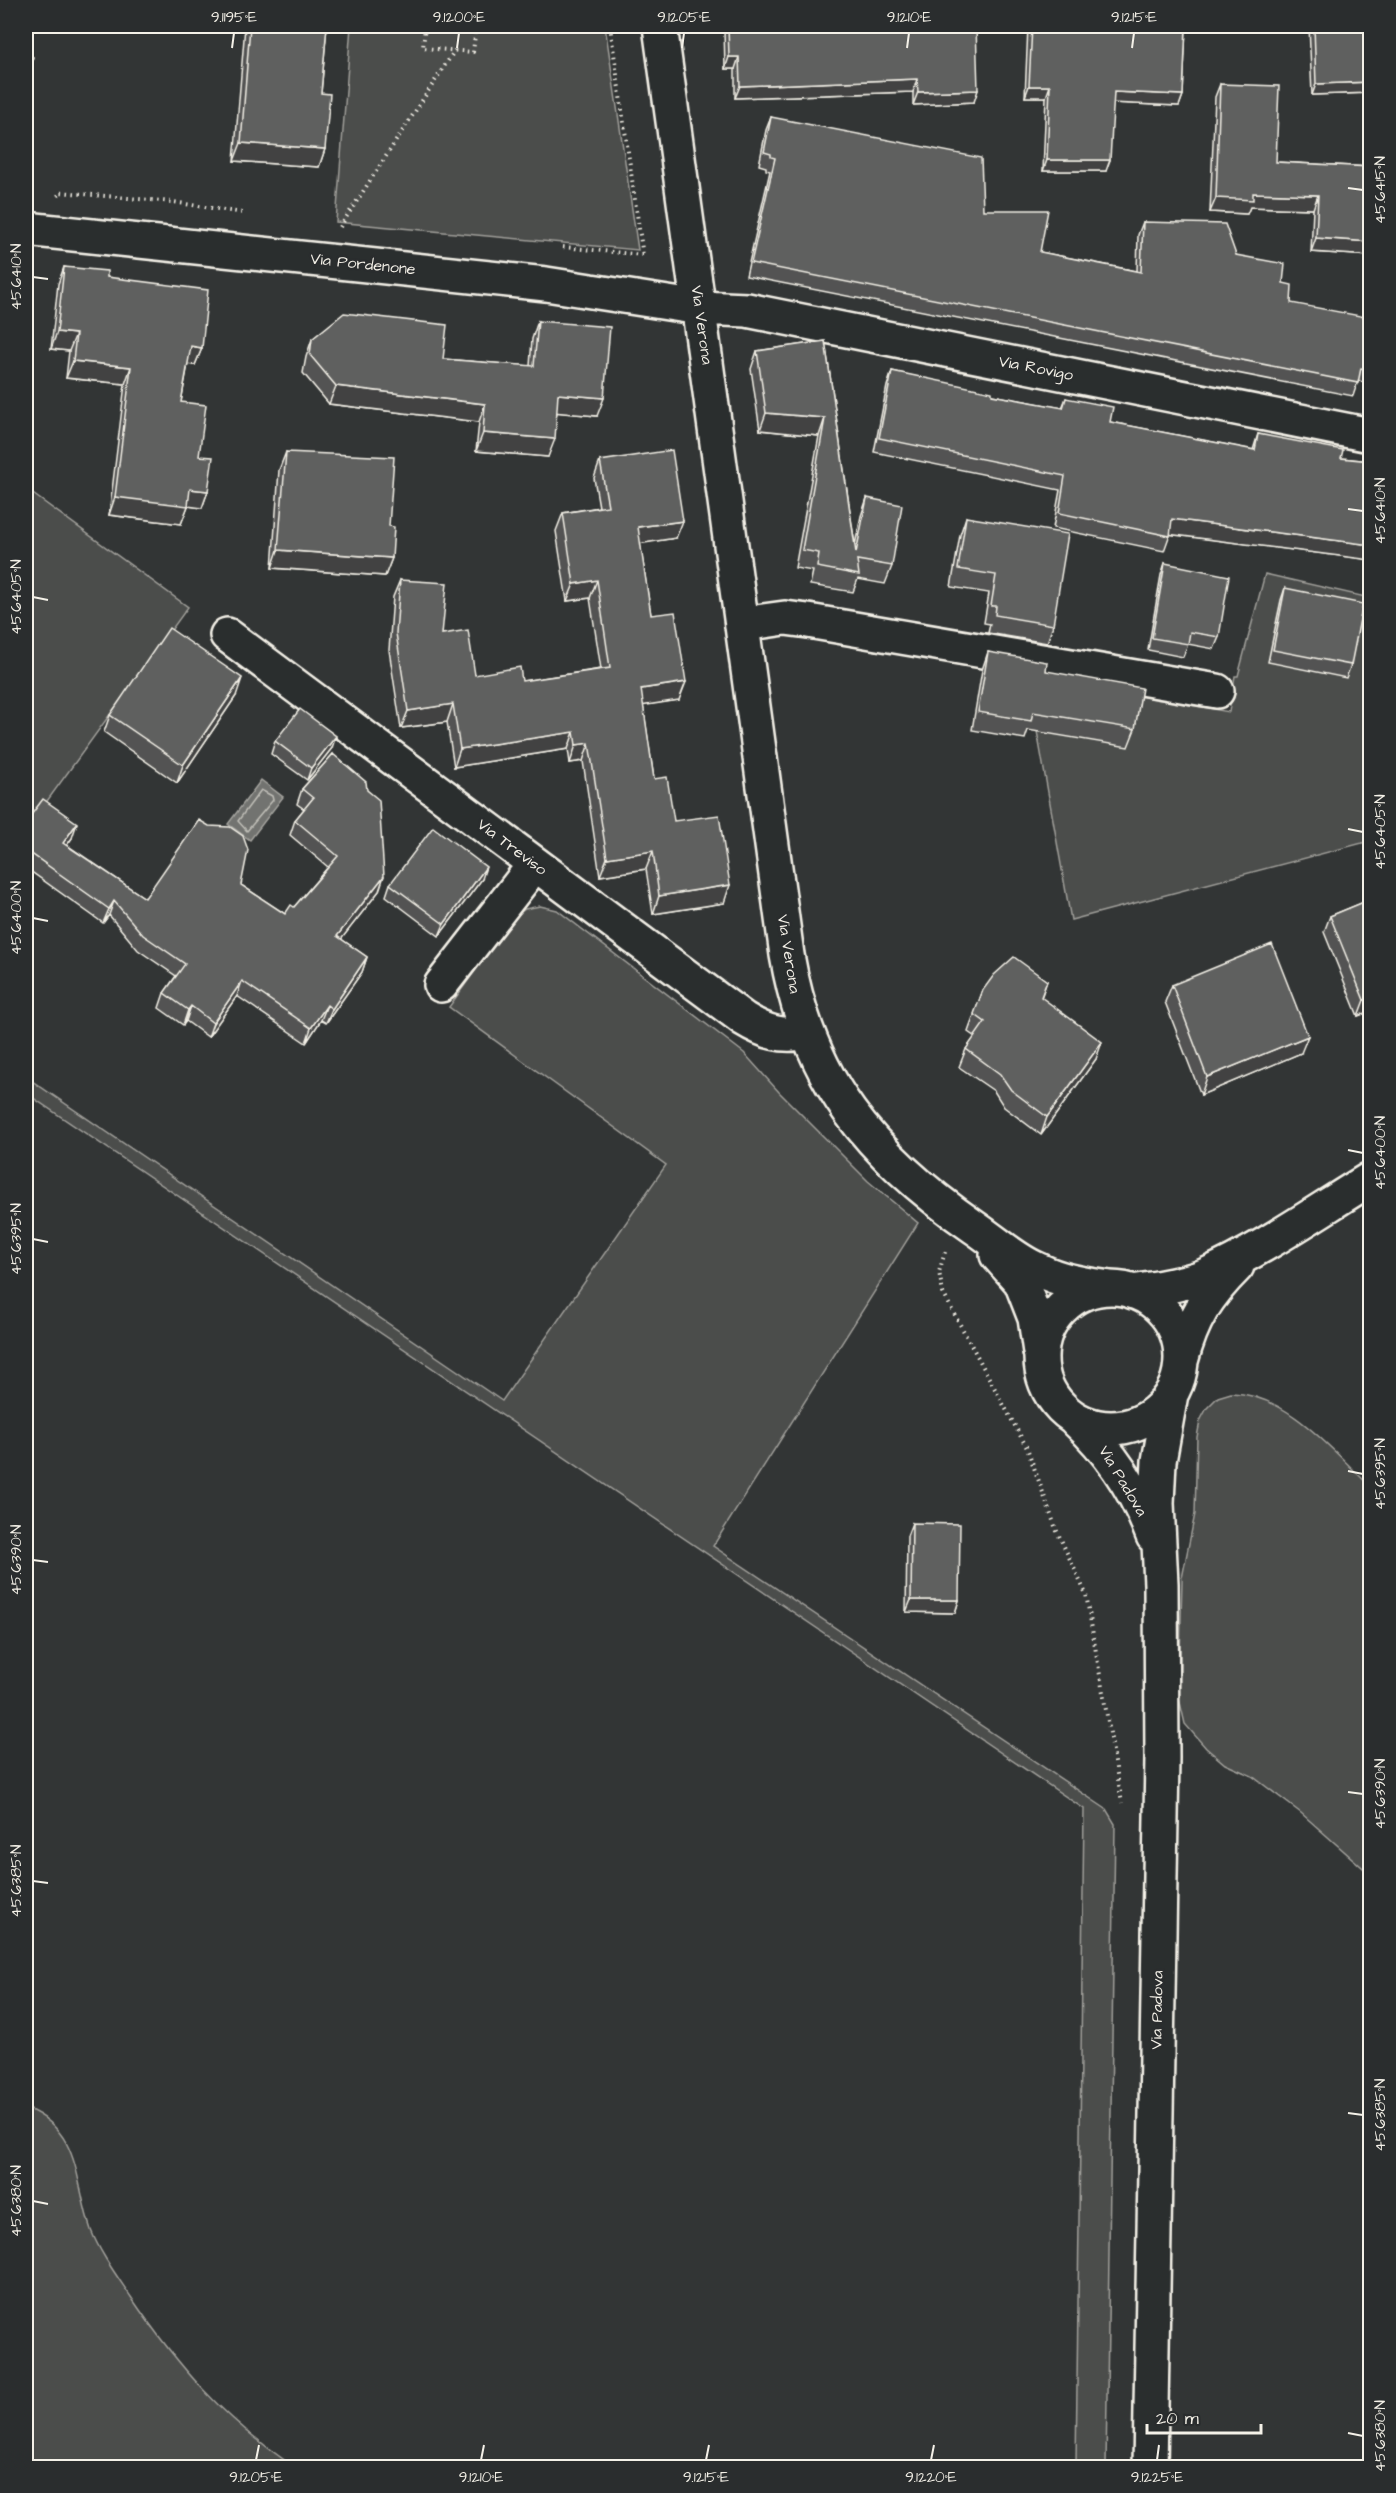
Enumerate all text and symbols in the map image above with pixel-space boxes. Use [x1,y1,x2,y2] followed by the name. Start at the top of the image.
[211,7,257,28] text: 9.1195°E
[433,7,485,28] text: 9.1200°E
[657,7,711,28] text: 9.1205°E
[887,7,931,28] text: 9.1210°E
[1111,7,1157,28] text: 9.1215°E
[1370,156,1391,224] text: 45.6415°N
[6,244,27,310] text: 45.6410°N
[309,248,417,280] street label: Via Pordenone
[686,284,718,366] street label: Via Verona
[997,350,1075,387] street label: Via Rovigo
[1370,478,1391,544] text: 45.6410°N
[6,559,27,635] text: 45.6405°N
[1370,794,1391,870] text: 45.6405°N
[473,813,551,881] street label: Via Treviso
[6,881,27,955] text: 45.6400°N
[772,913,806,995] street label: Via Verona
[1370,1116,1391,1190] text: 45.6400°N
[6,1203,27,1275] text: 45.6395°N
[1370,1438,1391,1510] text: 45.6395°N
[1093,1441,1153,1521] street label: Via Padova
[6,1525,27,1595] text: 45.6390°N
[1370,1759,1391,1829] text: 45.6390°N
[6,1844,27,1918] text: 45.6385°N
[1145,1970,1169,2050] street label: Via Padova
[1370,2078,1391,2152] text: 45.6385°N
[6,2165,27,2237] text: 45.6380°N
[1147,2397,1261,2435] scale bar
[1370,2400,1391,2472] text: 45.6380°N
[1156,2406,1199,2431] text: 20 m
[229,2467,283,2488] text: 9.1205°E
[459,2467,503,2488] text: 9.1210°E
[683,2467,729,2488] text: 9.1215°E
[905,2467,957,2488] text: 9.1220°E
[1131,2467,1183,2488] text: 9.1225°E

